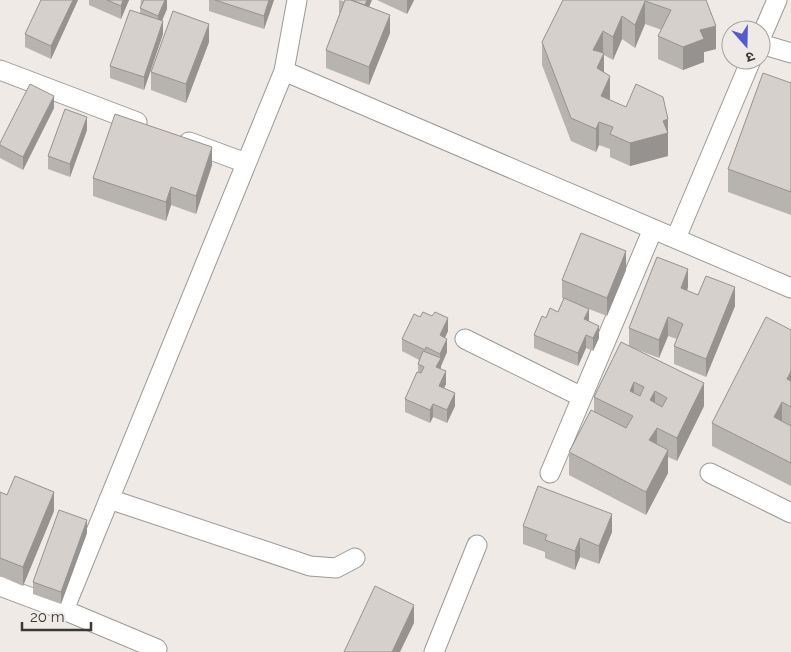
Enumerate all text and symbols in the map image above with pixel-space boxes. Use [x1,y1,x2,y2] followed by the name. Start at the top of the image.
[721,20,771,70] north arrow
[743,48,757,66] text: उ
[22,600,91,632] scale bar
[30,608,65,626] text: 20 m

